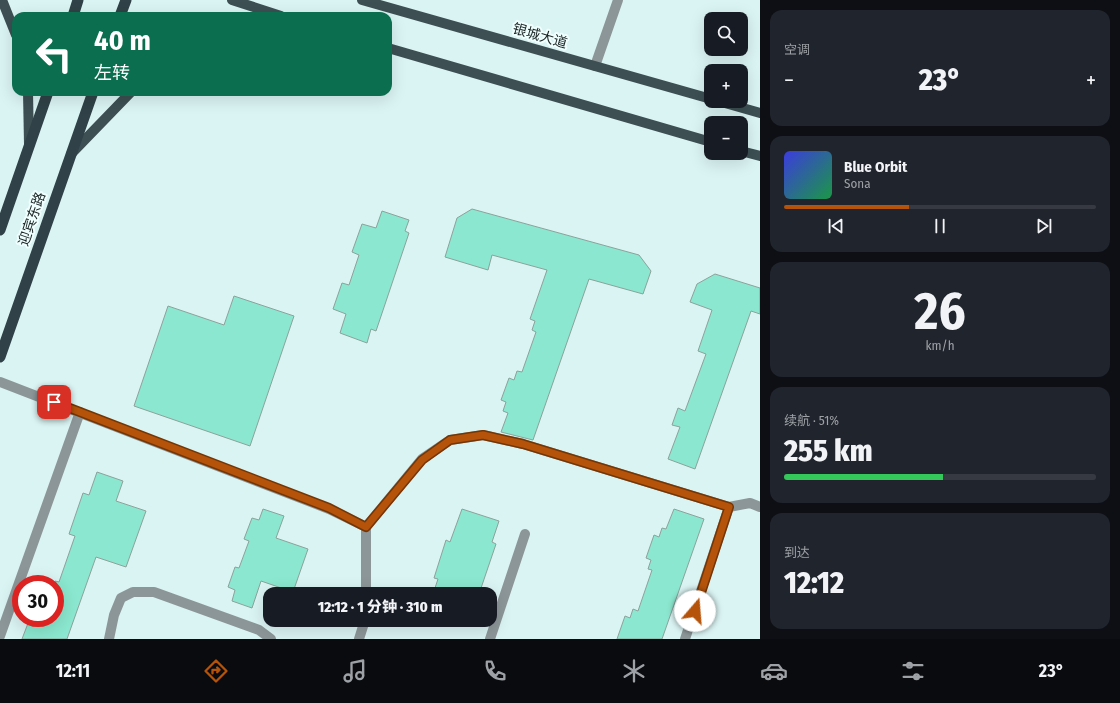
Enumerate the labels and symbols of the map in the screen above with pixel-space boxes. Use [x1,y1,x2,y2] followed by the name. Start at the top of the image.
[511,20,569,52] street label: 银城大道
[15,190,49,248] street label: 迎宾东路
[37,385,71,419] pin
[12,575,64,627] speed limit sign: 30
[674,590,716,632] position arrow

